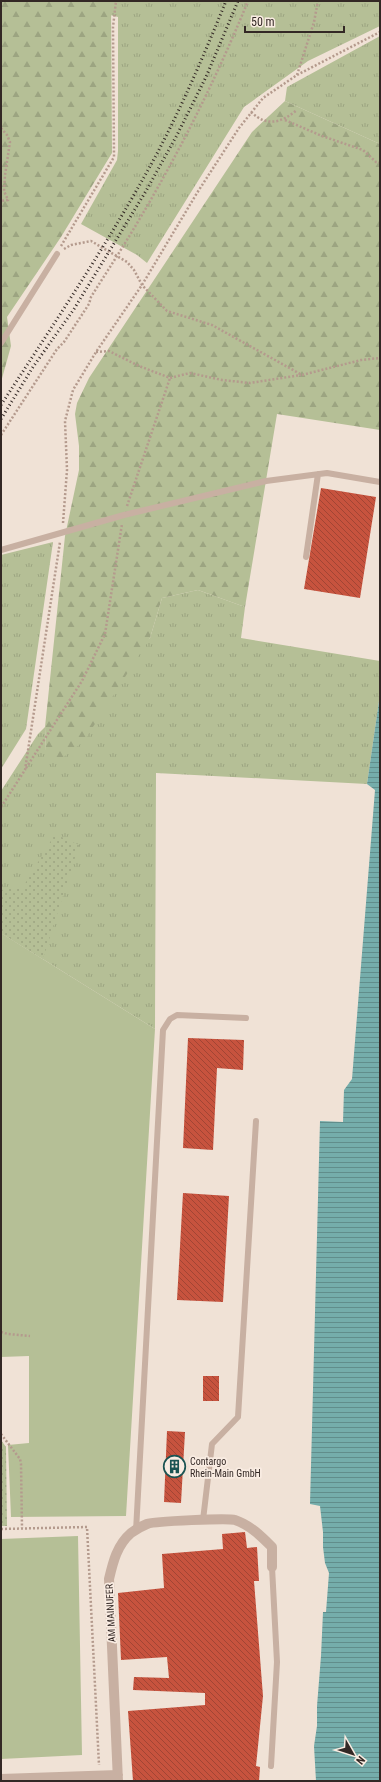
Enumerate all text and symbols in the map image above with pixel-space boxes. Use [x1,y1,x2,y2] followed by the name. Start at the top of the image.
[245,8,344,34] scale bar
[251,15,275,29] text: 50 m
[161,1454,187,1480] building icon: Contargo Rhein-Main GmbH
[190,1456,261,1479] place label: Contargo Rhein-Main GmbH
[103,1583,118,1642] street label: AM MAINUFER
[333,1734,373,1774] north arrow
[353,1753,368,1767] text: N

